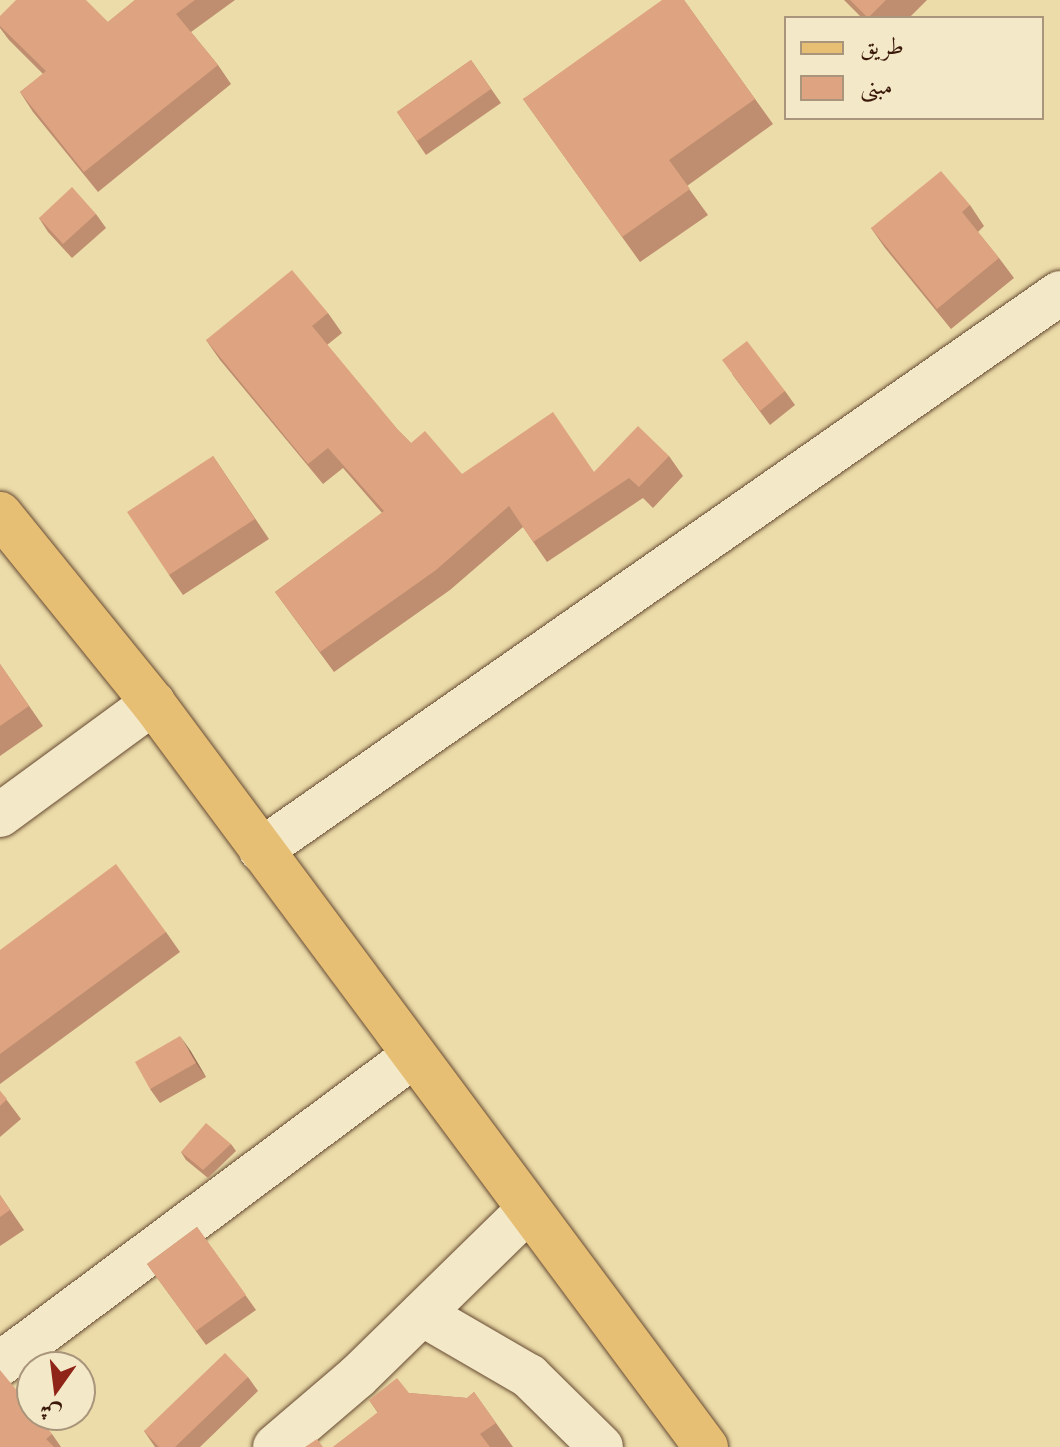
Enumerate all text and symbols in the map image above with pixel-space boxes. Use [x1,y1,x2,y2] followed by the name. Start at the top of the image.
[784,16,1044,120] legend
[860,30,904,63] text: طريق
[860,70,893,103] text: مبنى
[16,1351,96,1431] north arrow
[36,1395,65,1430] text: ش

